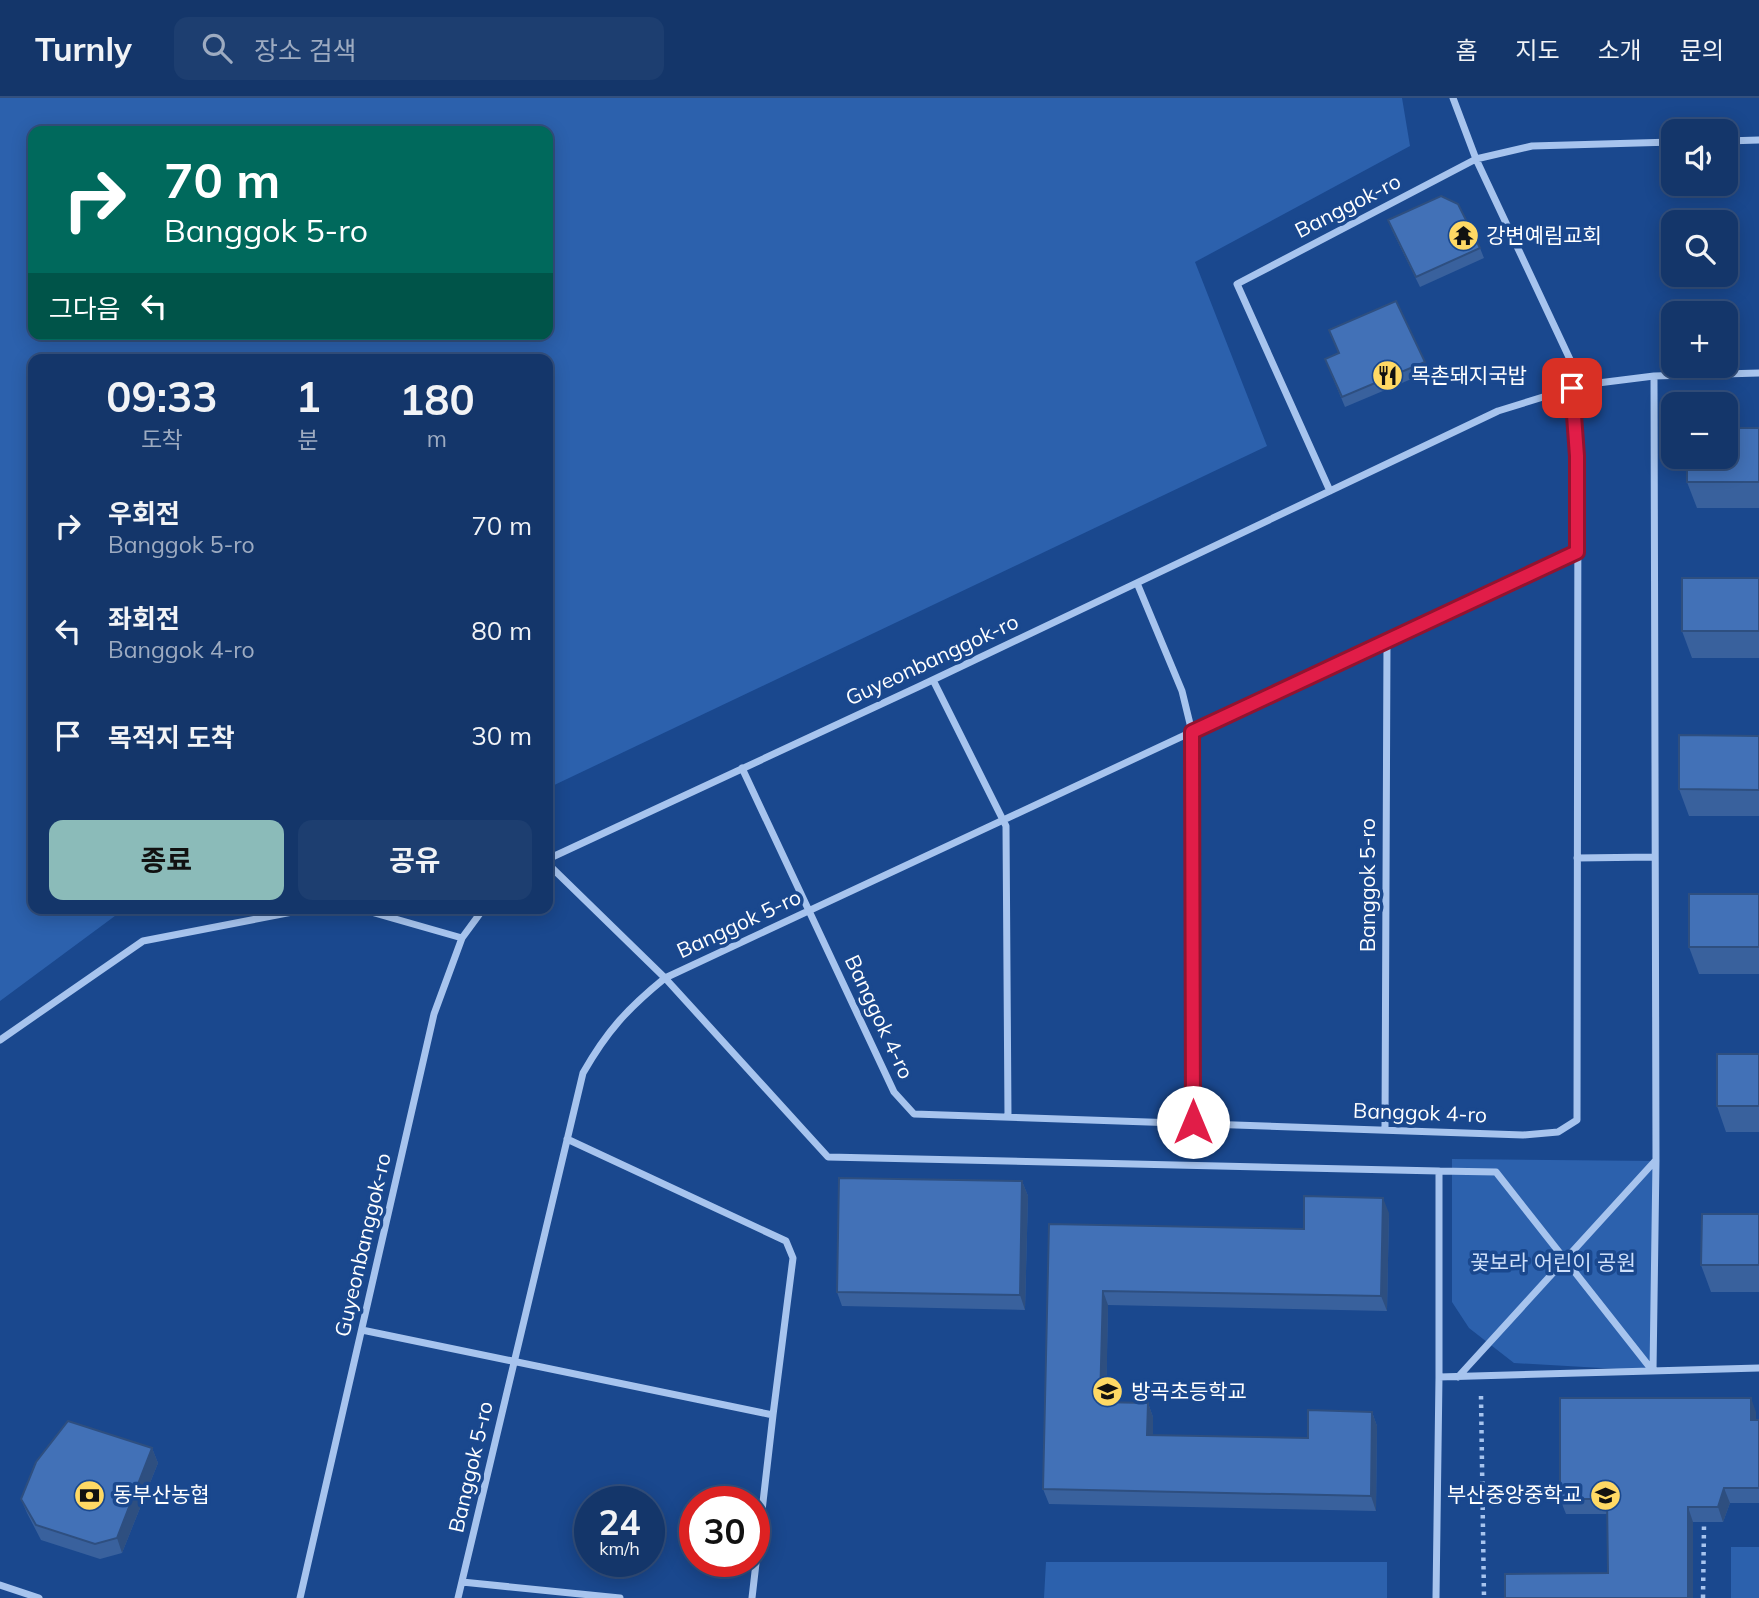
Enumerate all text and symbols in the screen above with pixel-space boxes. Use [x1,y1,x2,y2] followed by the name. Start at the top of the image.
[174,17,664,80] search box
[35,28,132,69] text: Turnly
[198,29,236,67] icon: search
[254,34,357,67] text: 장소 검색
[1455,35,1477,65] text: 홈
[1515,35,1560,65] text: 지도
[1598,35,1642,65] text: 소개
[1680,35,1724,65] text: 문의
[1661,119,1738,469] map controls
[1661,119,1738,196] button: sound
[164,149,280,210] text: 70 m
[49,154,140,245] icon: right
[1290,167,1405,243] street label: Banggok-ro
[164,210,368,250] text: Banggok 5-ro
[1661,210,1738,287] button: search
[1446,219,1480,253] temple icon: 강변예림교회
[1486,222,1602,248] place label: 강변예림교회
[135,287,173,325] icon: left
[49,292,121,325] text: 그다음
[1661,301,1738,378] button: +
[1542,358,1602,418] pin
[1371,359,1405,393] restaurant icon: 목촌돼지국밥
[1411,362,1527,388] place label: 목촌돼지국밥
[1553,369,1591,407] icon: arrive
[106,370,217,423] text: 09:33
[296,370,321,423] text: 1
[399,373,475,426] text: 180
[1661,392,1738,469] button: −
[427,424,447,453] text: m
[141,425,183,454] text: 도착
[298,425,319,454] text: 분
[108,497,180,530] text: 우회전
[49,507,87,545] icon: right
[471,509,532,542] text: 70 m
[108,530,255,559] text: Banggok 5-ro
[108,602,180,635] text: 좌회전
[841,608,1022,711] street label: Guyeonbanggok-ro
[49,612,87,650] icon: left
[471,614,532,647] text: 80 m
[108,635,255,664] text: Banggok 4-ro
[49,717,87,755] icon: arrive
[471,719,532,752] text: 30 m
[108,721,235,754] text: 목적지 도착
[1354,818,1380,952] street label: Banggok 5-ro
[49,820,284,900] button: 종료
[298,820,532,900] button: 공유
[672,883,805,963] street label: Banggok 5-ro
[840,950,920,1083] street label: Banggok 4-ro
[1156,1085,1230,1159] position arrow
[1353,1097,1487,1127] street label: Banggok 4-ro
[328,1150,396,1339] street label: Guyeonbanggok-ro
[1470,1249,1636,1275] park label: 꽃보라 어린이 공원
[1091,1375,1125,1409] school or university icon: 방곡초등학교
[1131,1378,1247,1404] place label: 방곡초등학교
[442,1399,498,1535] street label: Banggok 5-ro
[73,1478,107,1512] bank icon: 동부산농협
[1588,1478,1622,1512] school or university icon: 부산중앙중학교
[113,1481,210,1507] place label: 동부산농협
[1447,1481,1582,1507] place label: 부산중앙중학교
[679,1486,770,1577] speed limit sign: 30
[598,1500,641,1544] text: 24
[599,1537,640,1560] text: km/h

